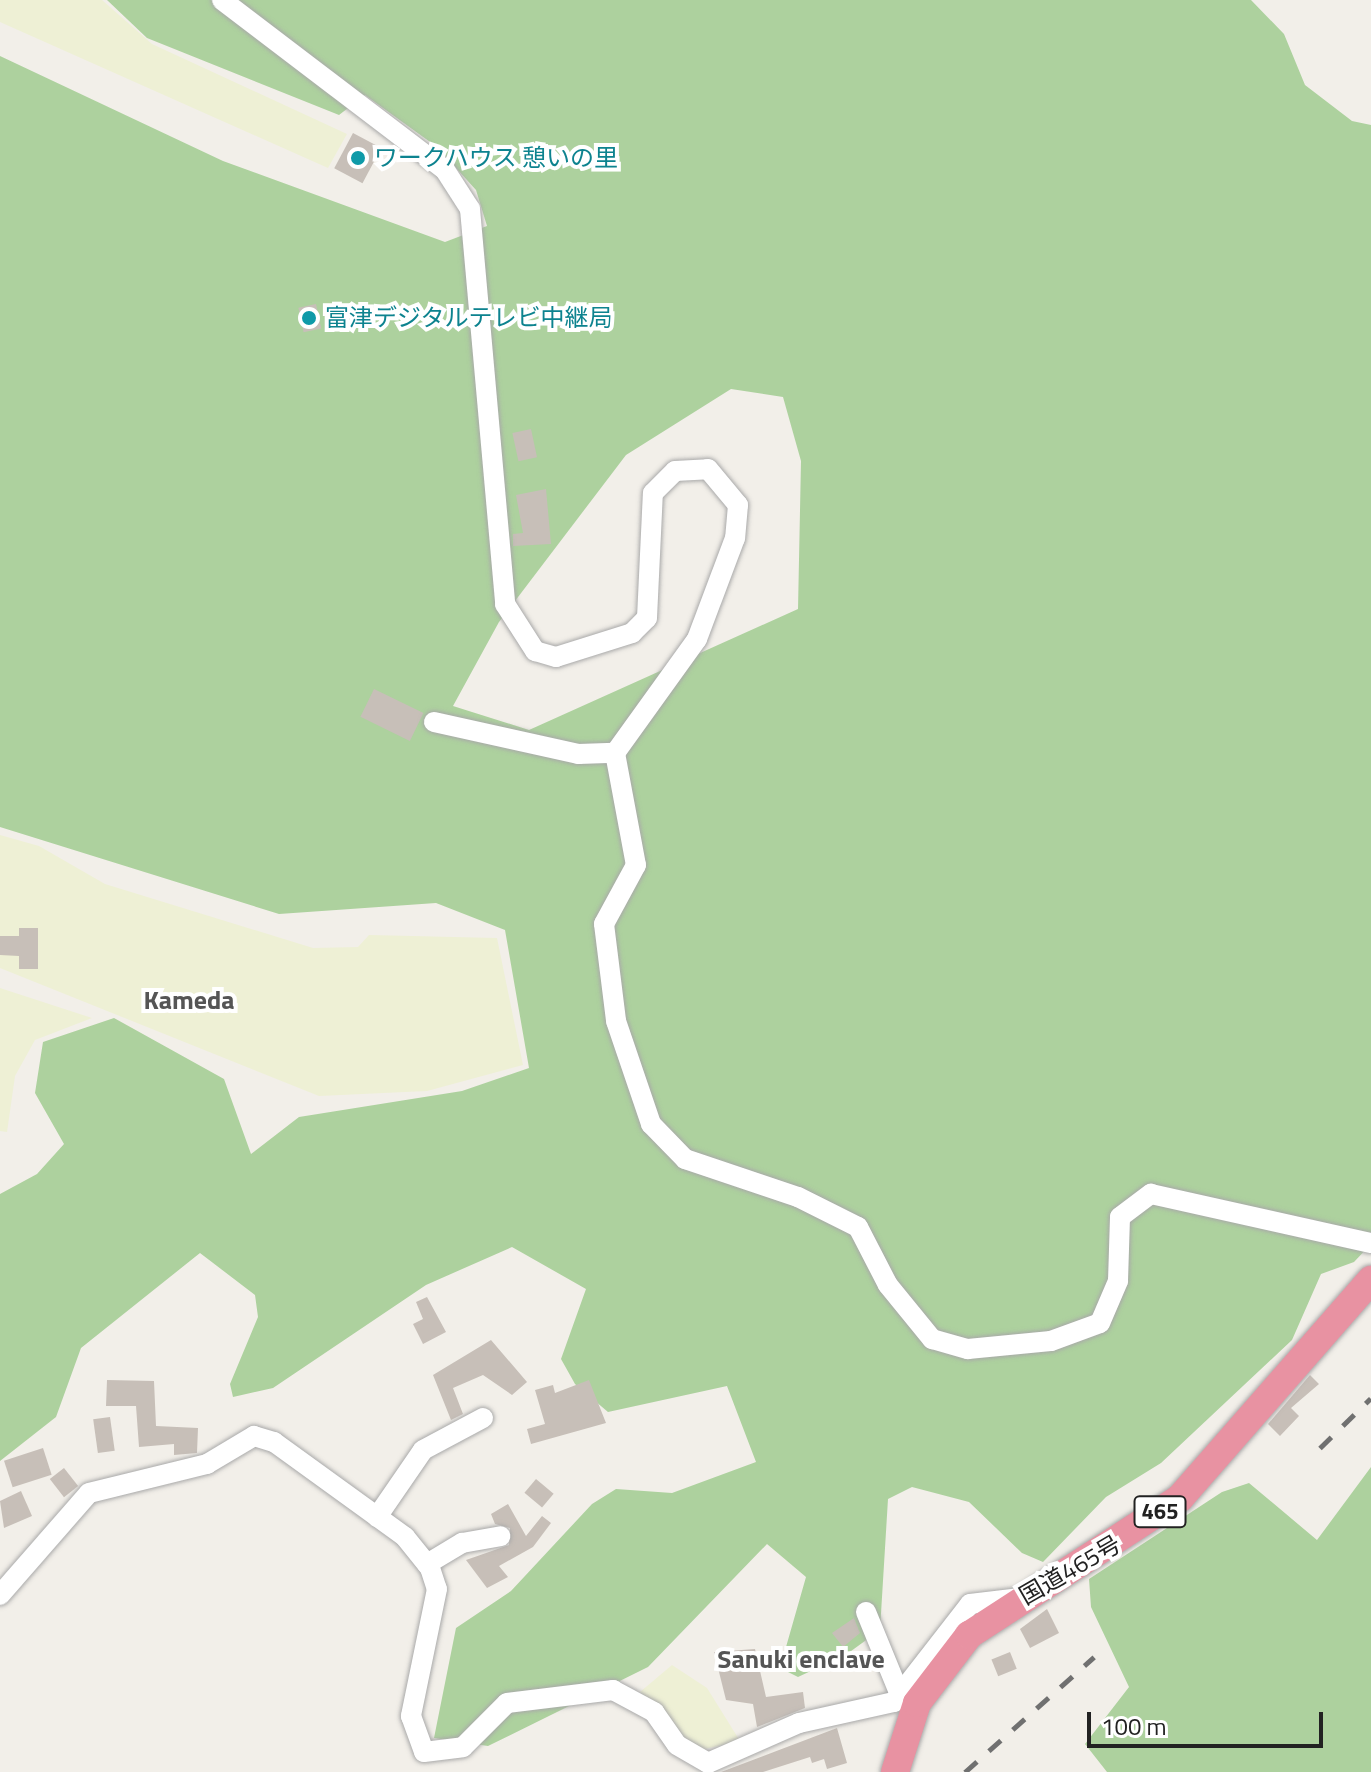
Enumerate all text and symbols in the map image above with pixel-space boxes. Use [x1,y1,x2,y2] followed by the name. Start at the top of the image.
[374,144,619,172] place label: ワークハウス 憩いの里
[349,149,367,167] marker: ワークハウス 憩いの里
[325,304,613,332] place label: 富津デジタルテレビ中継局
[300,309,318,327] marker: 富津デジタルテレビ中継局
[143,984,235,1016] district label: Kameda
[1132,1494,1188,1530] road number: 465
[1014,1529,1126,1611] street label: 国道465号
[717,1643,885,1675] district label: Sanuki enclave
[1091,1696,1327,1746] scale bar
[1101,1708,1167,1744] text: 100 m

